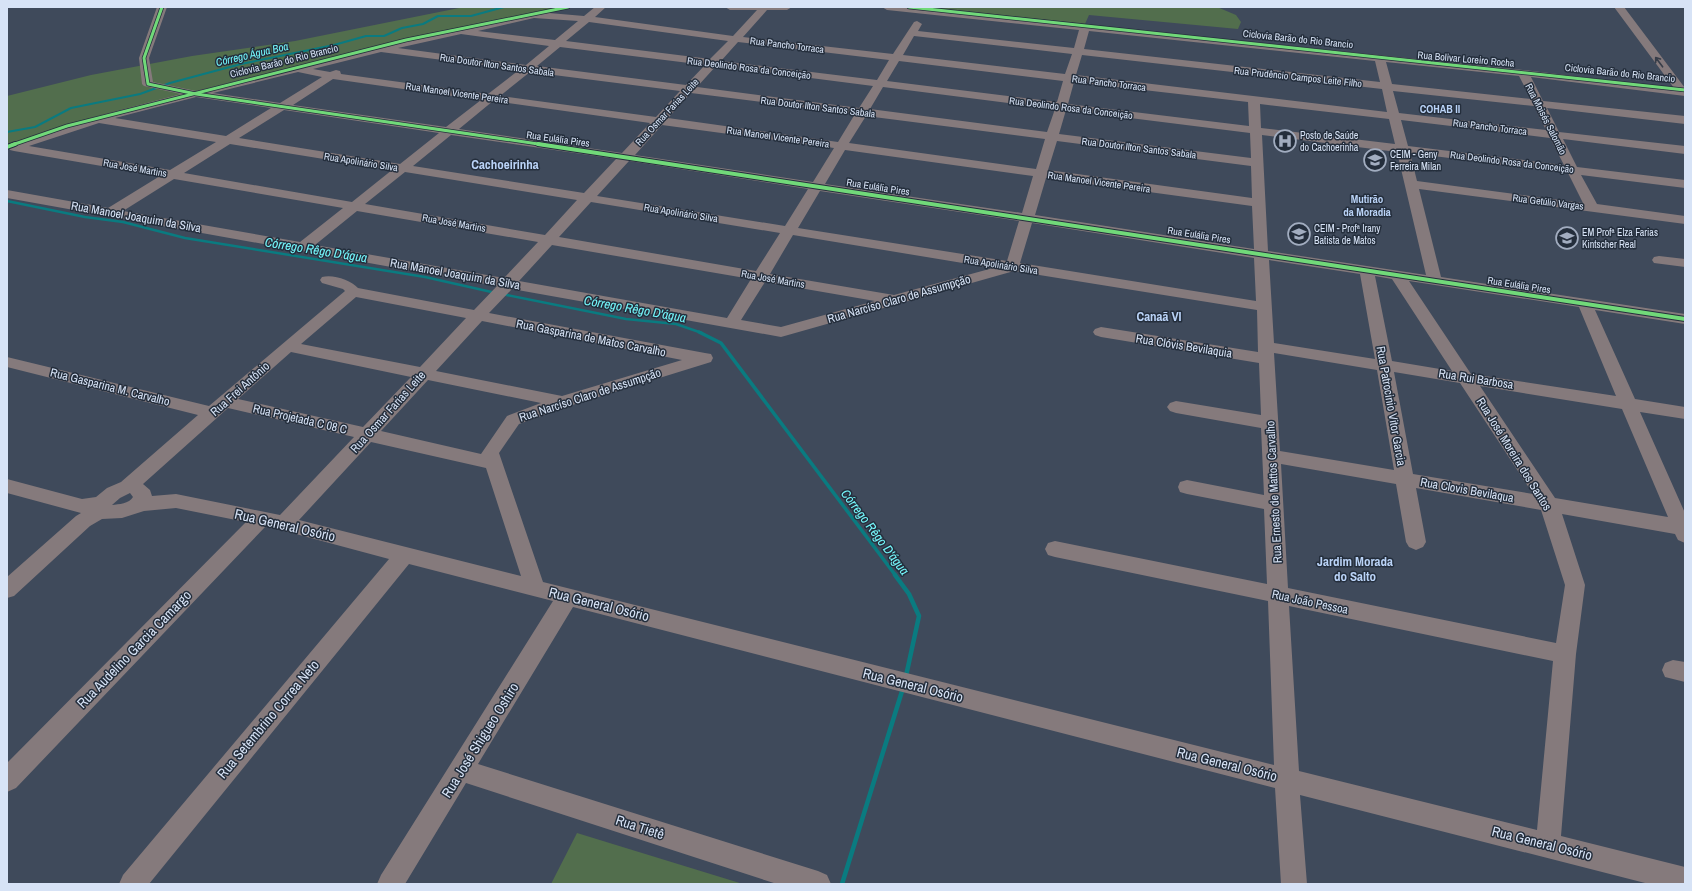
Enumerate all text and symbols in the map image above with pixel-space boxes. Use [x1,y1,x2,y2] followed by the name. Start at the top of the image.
[1242,27,1354,51] street label: Ciclovia Barão do Rio Brancio
[749,34,825,56] street label: Rua Pancho Torraca
[214,39,290,69] water label: Córrego Água Boa
[229,41,340,81] street label: Ciclovia Barão do Rio Brancio
[1417,48,1515,70] street label: Rua Bolivar Loreiro Rocha
[439,51,555,80] street label: Rua Doutor Ilton Santos Sabala
[686,54,812,82] street label: Rua Deolindo Rosa da Conceição
[1655,56,1664,67] one-way arrow
[1564,61,1676,85] street label: Ciclovia Barão do Rio Brancio
[1233,64,1363,90] street label: Rua Prudêncio Campos Leite Filho
[1071,72,1147,94] street label: Rua Pancho Torraca
[632,75,702,148] street label: Rua Osmar Farias Leite
[405,79,509,107] street label: Rua Manoel Vicente Pereira
[1522,81,1570,157] street label: Rua Moisés Salomão
[760,94,876,121] street label: Rua Doutor Ilton Santos Sabala
[1008,94,1134,122] street label: Rua Deolindo Rosa da Conceição
[1420,102,1460,116] district label: COHAB II
[1452,116,1528,138] street label: Rua Pancho Torraca
[726,123,830,151] street label: Rua Manoel Vicente Pereira
[525,128,591,150] street label: Rua Eulália Pires
[1272,128,1298,154] hospital icon: Posto de Saúde do Cachoerinha
[1300,129,1359,154] place label: Posto de Saúde do Cachoerinha
[1081,135,1197,162] street label: Rua Doutor Ilton Santos Sabala
[1362,147,1388,173] school or university icon: CEIM - Geny Ferreira Milan
[1390,148,1441,173] place label: CEIM - Geny Ferreira Milan
[1449,148,1575,176] street label: Rua Deolindo Rosa da Conceição
[323,150,399,174] street label: Rua Apolinário Silva
[102,156,168,180] street label: Rua José Martins
[471,156,539,173] district label: Cachoeirinha
[1047,168,1151,196] street label: Rua Manoel Vicente Pereira
[845,176,911,198] street label: Rua Eulália Pires
[1512,191,1584,213] street label: Rua Getúlio Vargas
[1343,192,1391,219] district label: Mutirão da Moradia
[70,198,203,236] street label: Rua Manoel Joaquim da Silva
[643,201,719,225] street label: Rua Apolinário Silva
[421,211,487,235] street label: Rua José Martins
[1286,221,1312,247] school or university icon: CEIM - Profª Irany Batista de Matos
[1314,222,1381,247] place label: CEIM - Profª Irany Batista de Matos
[1166,224,1232,246] street label: Rua Eulália Pires
[1554,225,1580,251] school or university icon: EM Profª Elza Farias Kintscher Real
[1582,226,1658,251] place label: EM Profª Elza Farias Kintscher Real
[264,234,368,266] water label: Córrego Rêgo D'água
[963,253,1039,277] street label: Rua Apolinário Silva
[389,255,522,293] street label: Rua Manoel Joaquim da Silva
[740,267,806,291] street label: Rua José Martins
[826,271,972,327] street label: Rua Narcíso Claro de Assumpção
[1486,274,1552,296] street label: Rua Eulália Pires
[583,292,687,326] water label: Córrego Rêgo D'água
[1136,308,1182,325] district label: Canaã VI
[515,316,667,360] street label: Rua Gasparina de Matos Carvalho
[1135,330,1234,362] street label: Rua Clóvis Bevilaquia
[1373,345,1409,468] street label: Rua Patrocinio Vitor Garcia
[207,358,273,420] street label: Rua Frei Antônio
[49,364,171,410] street label: Rua Gasparina M. Carvalho
[517,364,663,426] street label: Rua Narcíso Claro de Assumpção
[1437,365,1515,393] street label: Rua Rui Barbosa
[347,368,429,456] street label: Rua Osmar Farias Leite
[1473,395,1555,514] street label: Rua José Moreira dos Santos
[251,400,349,438] street label: Rua Projetada C 08 C
[1262,420,1286,564] street label: Rua Ernesto de Mattos Carvalho
[1419,474,1515,506] street label: Rua Clovis Bevilaqua
[837,486,913,578] water label: Córrego Rêgo D'água
[233,505,337,545] street label: Rua General Osório
[1317,553,1393,585] district label: Jardim Morada do Salto
[547,583,651,625] street label: Rua General Osório
[73,586,195,712] street label: Rua Audelino Garcia Camargo
[1270,586,1350,618] street label: Rua João Pessoa
[213,656,323,782] street label: Rua Setembrino Correa Neto
[861,664,965,706] street label: Rua General Osório
[437,679,523,801] street label: Rua José Shigueo Oshiro
[1175,743,1279,785] street label: Rua General Osório
[613,811,667,843] street label: Rua Tietê
[1490,822,1594,864] street label: Rua General Osório

